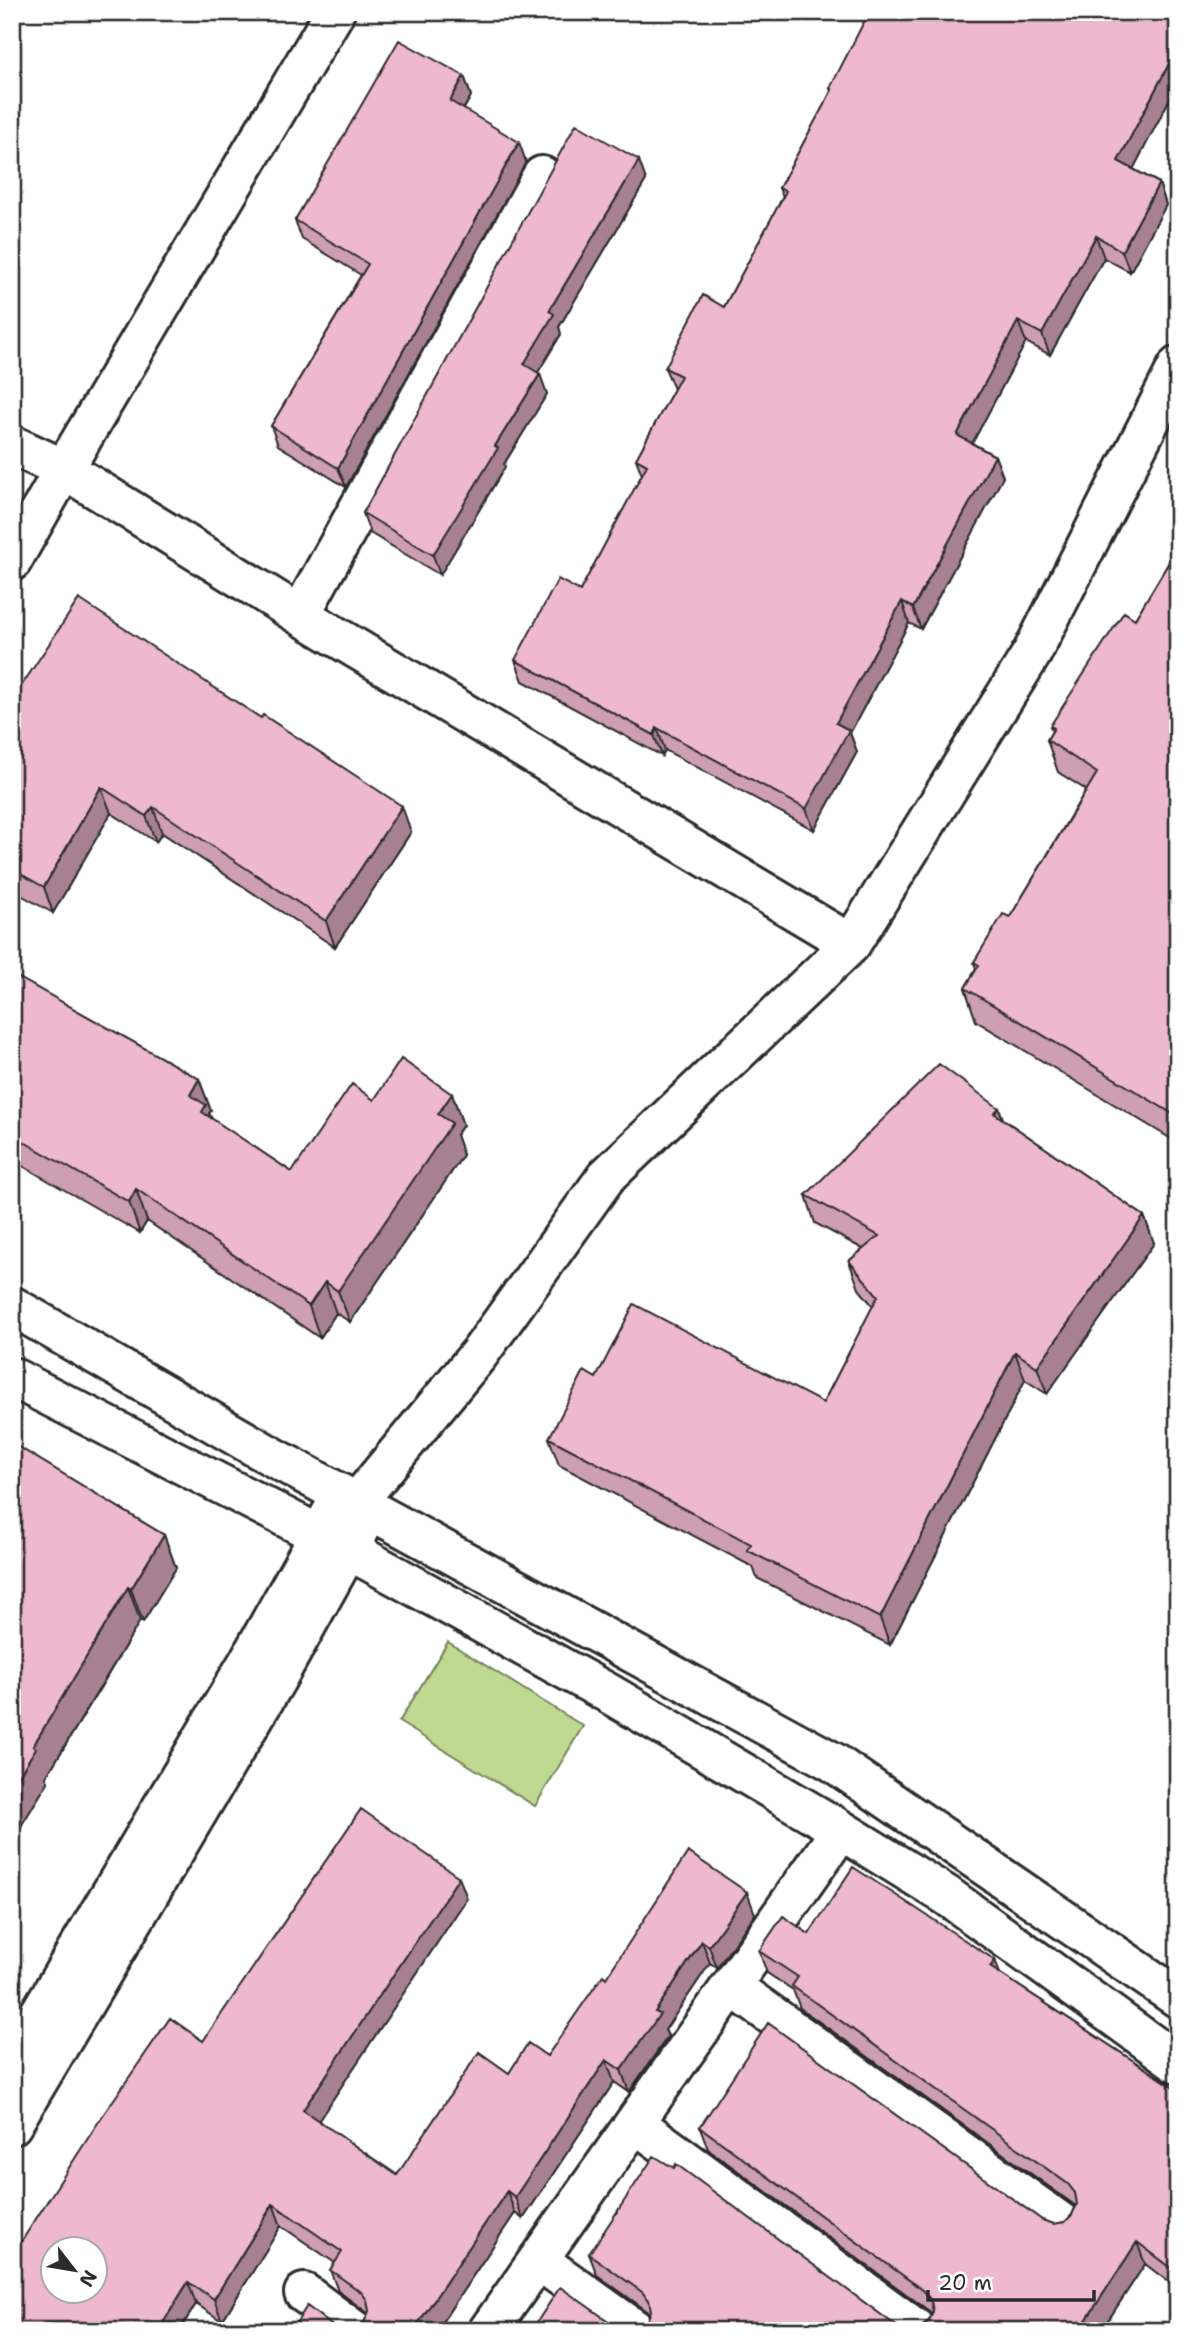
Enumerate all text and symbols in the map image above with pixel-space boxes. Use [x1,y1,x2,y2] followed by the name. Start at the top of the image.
[38,2234,108,2304] north arrow
[928,2259,1094,2303] scale bar
[74,2266,103,2291] text: N
[938,2269,992,2297] text: 20 m

